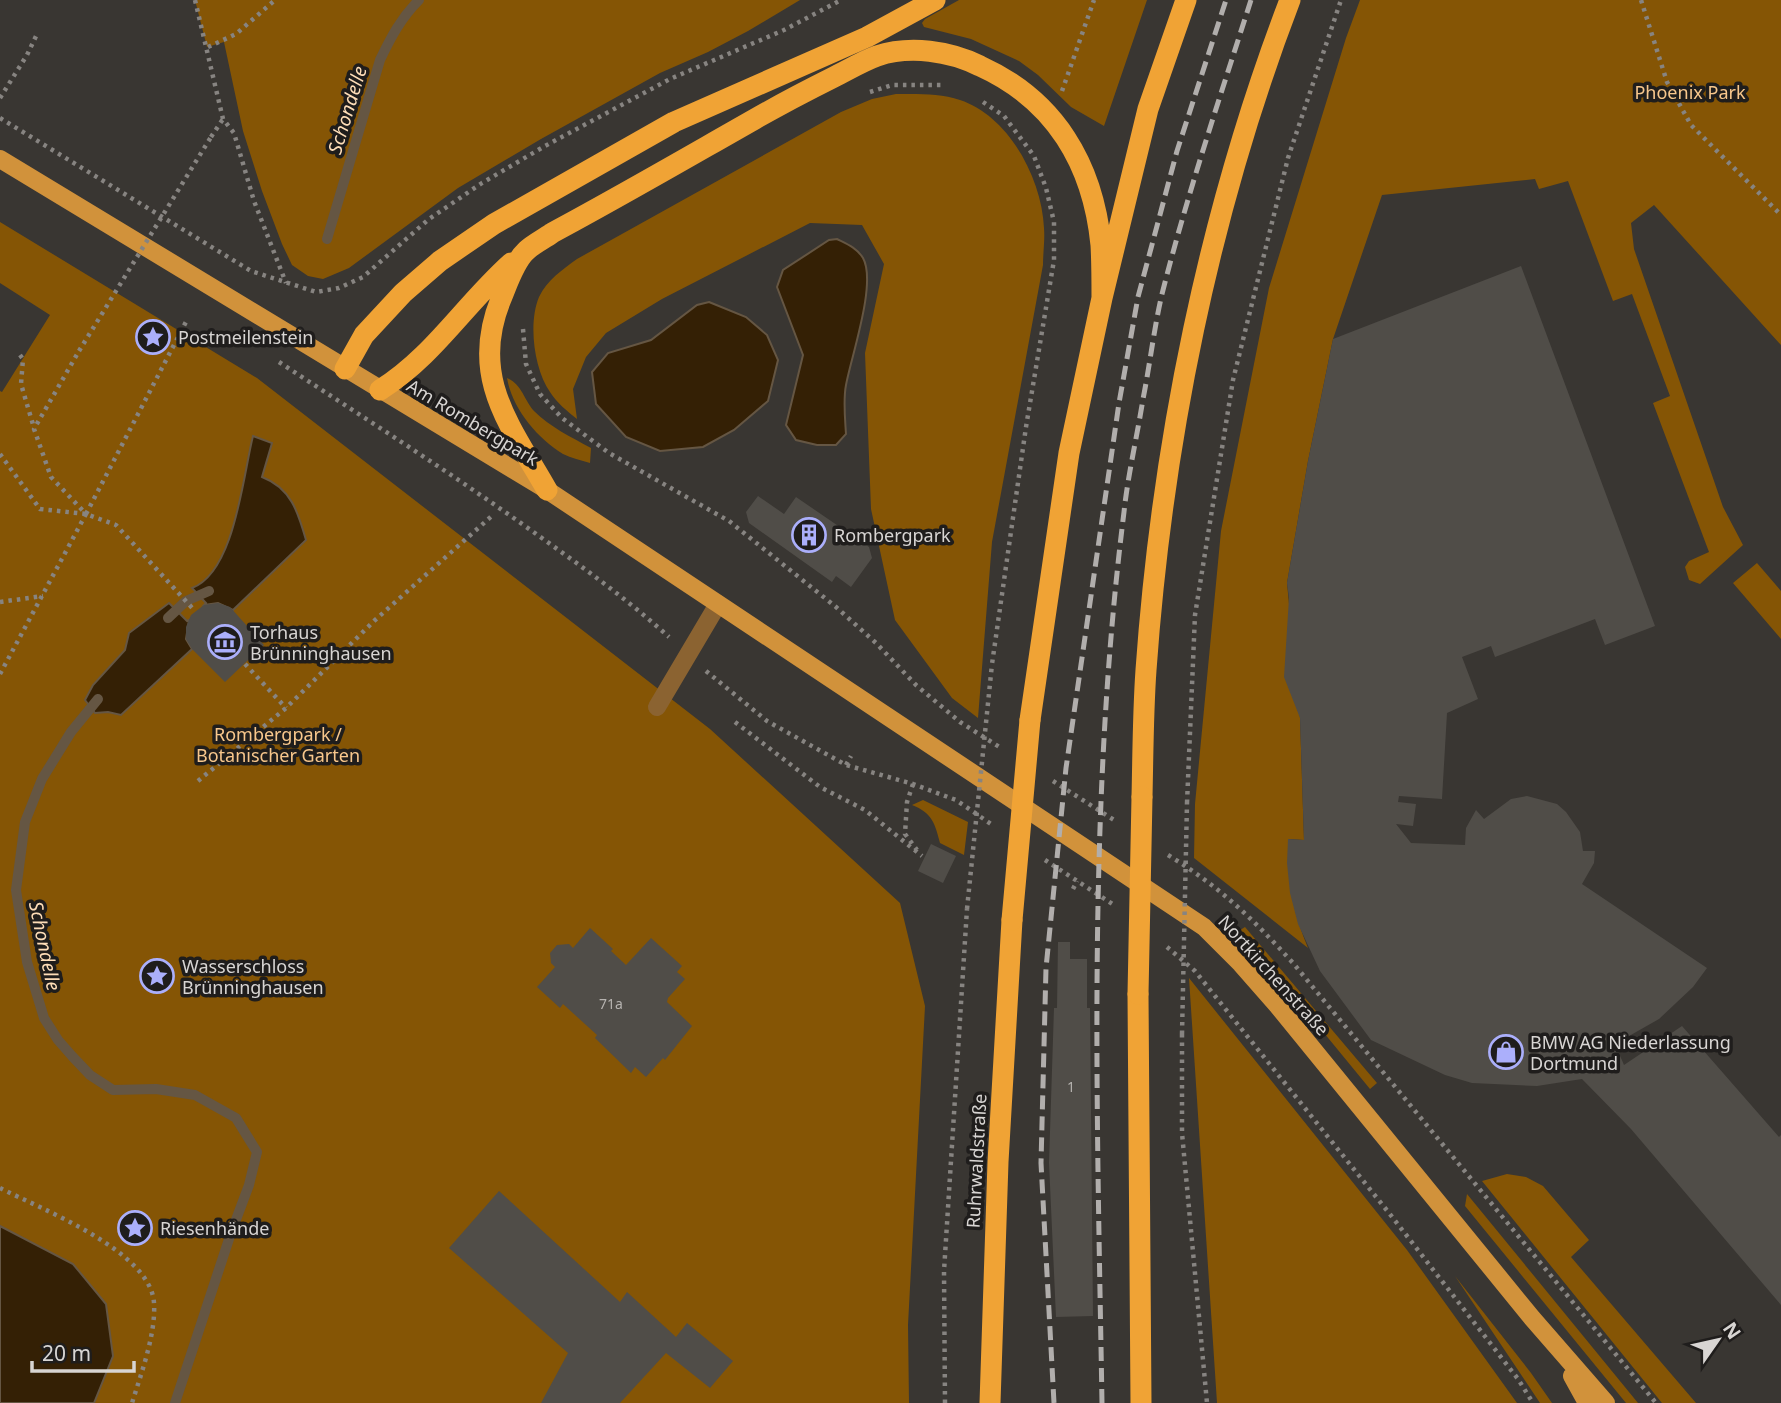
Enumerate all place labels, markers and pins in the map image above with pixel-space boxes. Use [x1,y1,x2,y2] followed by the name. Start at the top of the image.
[134,318,172,356] place icon: Postmeilenstein
[178,325,314,349] place label: Postmeilenstein
[790,516,828,554] building icon: Rombergpark
[834,523,951,547] place label: Rombergpark
[250,620,392,665] place label: Torhaus Brünninghausen
[206,623,244,661] museum icon: Torhaus Brünninghausen
[182,954,324,999] place label: Wasserschloss Brünninghausen
[138,957,176,995] place icon: Wasserschloss Brünninghausen
[1530,1030,1731,1075] place label: BMW AG Niederlassung Dortmund
[1487,1033,1525,1071] shop icon: BMW AG Niederlassung Dortmund
[116,1209,154,1247] place icon: Riesenhände
[160,1216,269,1240] place label: Riesenhände

